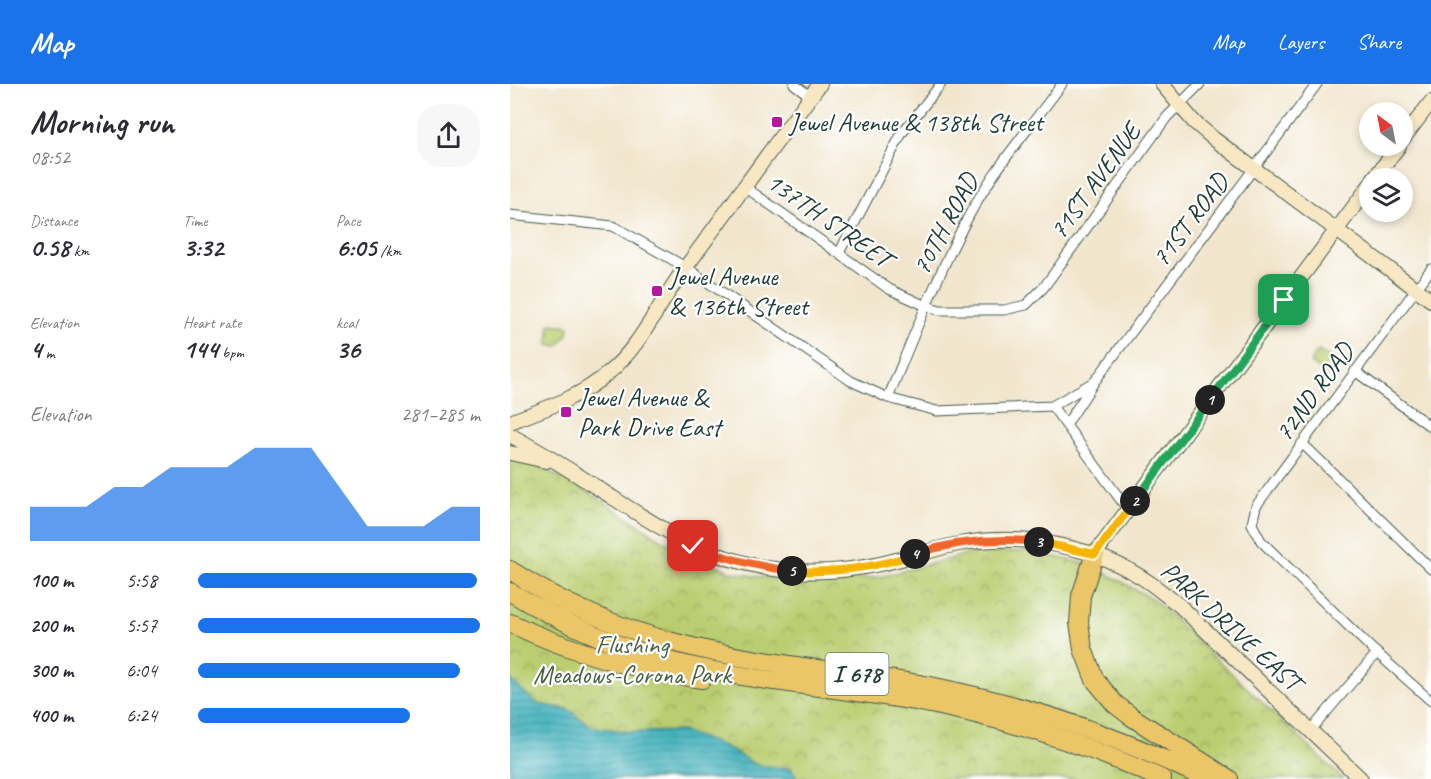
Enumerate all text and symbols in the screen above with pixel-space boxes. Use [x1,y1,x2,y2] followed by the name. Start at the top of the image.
[30,25,73,60] text: Map
[1212,29,1245,55] text: Map
[1278,29,1324,55] text: Layers
[1357,29,1401,55] text: Share
[30,101,174,143] text: Morning run
[1359,102,1413,156] north arrow
[1359,102,1413,222] map controls
[417,104,480,167] button: share
[787,106,1045,139] place label: Jewel Avenue & 138th Street
[1042,114,1150,245] street label: 71ST AVENUE
[770,115,784,129] marker: Jewel Avenue & 138th Street
[30,145,70,170] text: 08:52
[760,165,904,279] street label: 137TH STREET
[1144,165,1237,273] street label: 71ST ROAD
[905,166,986,280] street label: 70TH ROAD
[1359,168,1413,222] button: layers
[30,211,78,231] text: Distance
[183,211,207,231] text: Time
[336,211,361,231] text: Pace
[30,231,70,264] text: 0.58
[183,231,223,264] text: 3:32
[336,231,376,264] text: 6:05
[70,241,89,261] text: km
[376,241,401,261] text: /km
[667,260,810,323] place label: Jewel Avenue & 136th Street
[1258,274,1309,325] pin
[1267,283,1300,316] icon: arrive
[650,284,664,298] marker: Jewel Avenue & 136th Street
[30,313,79,333] text: Elevation
[183,313,241,333] text: Heart rate
[336,313,357,333] text: kcal
[30,333,42,366] text: 4
[183,333,218,366] text: 144
[336,333,360,366] text: 36
[1267,335,1362,448] street label: 72ND ROAD
[42,343,55,363] text: m
[218,343,244,363] text: bpm
[576,381,724,444] place label: Jewel Avenue & Park Drive East
[1195,385,1225,415] pin: 1
[1206,390,1214,410] text: 1
[30,402,92,427] text: Elevation
[401,402,480,427] text: 281–285 m
[559,405,573,419] marker: Jewel Avenue & Park Drive East
[1120,486,1150,516] pin: 2
[1131,491,1139,511] text: 2
[667,520,718,571] pin
[1024,527,1054,557] pin: 3
[676,529,709,562] icon: check
[1035,532,1043,552] text: 3
[900,539,930,569] pin: 4
[911,544,919,564] text: 4
[1154,554,1313,702] street label: PARK DRIVE EAST
[777,556,807,586] pin: 5
[789,561,795,581] text: 5
[30,568,73,593] text: 100 m
[126,568,157,593] text: 5:58
[30,613,73,638] text: 200 m
[126,613,157,638] text: 5:57
[533,628,733,691] park label: Flushing Meadows-Corona Park
[826,653,888,695] road number: I 678
[30,658,73,683] text: 300 m
[126,658,157,683] text: 6:04
[30,703,73,728] text: 400 m
[126,703,157,728] text: 6:24

